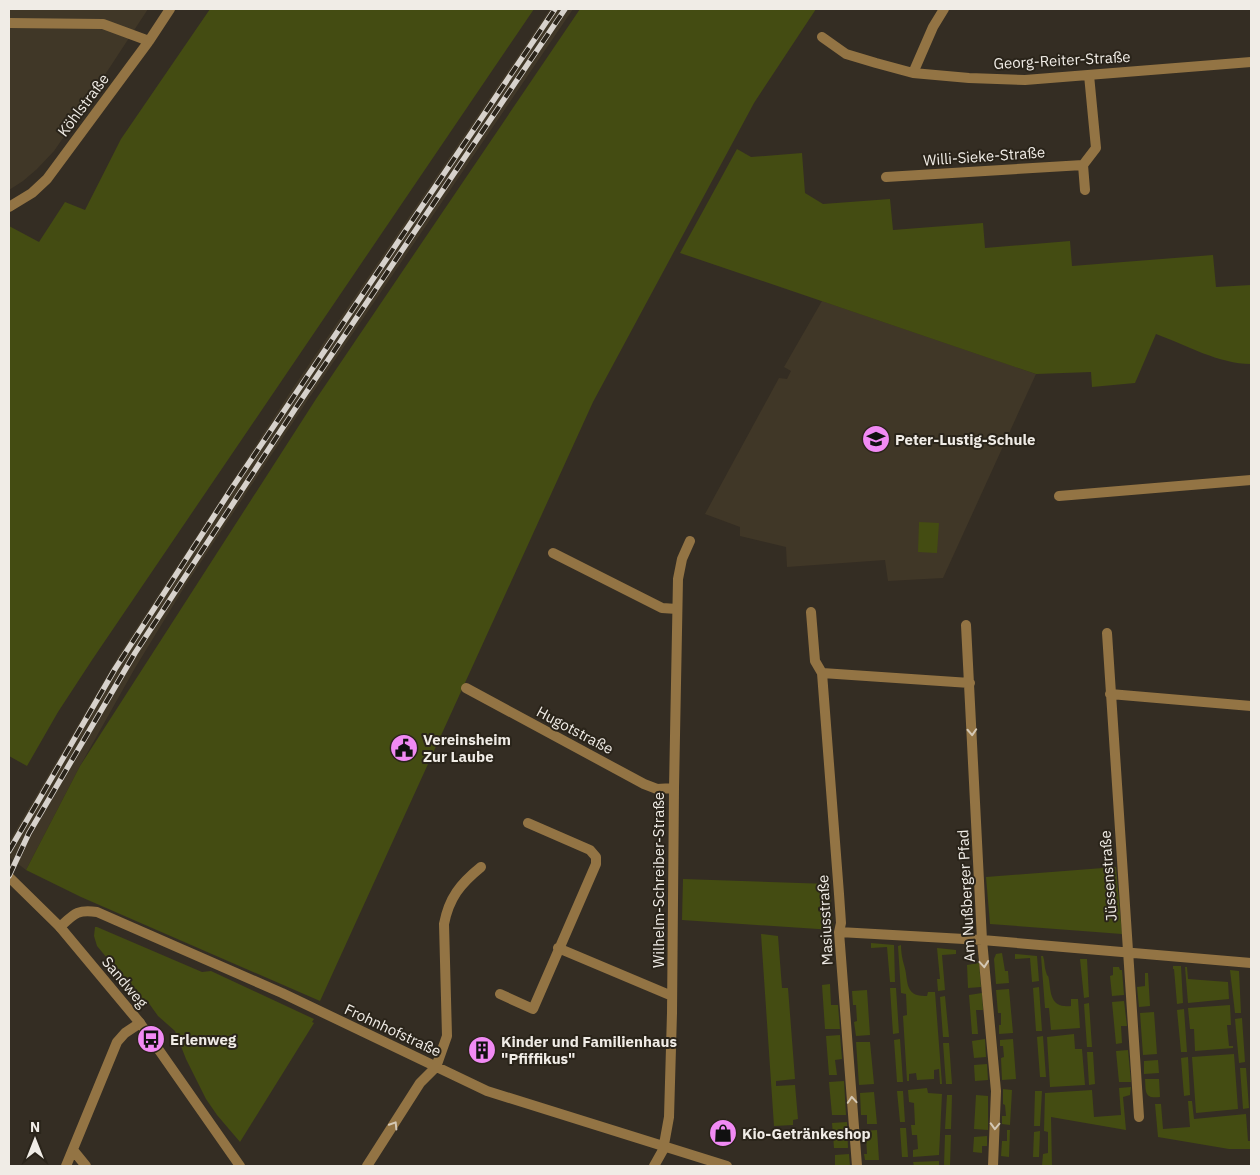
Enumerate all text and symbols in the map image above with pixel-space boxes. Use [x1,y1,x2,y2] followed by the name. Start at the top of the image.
[993,47,1131,73] street label: Georg-Reiter-Straße
[53,70,113,140] street label: Köhlstraße
[922,142,1046,170] street label: Willi-Sieke-Straße
[861,424,891,454] school or university icon: Peter-Lustig-Schule
[895,430,1035,449] place label: Peter-Lustig-Schule
[533,702,617,758] street label: Hugotstraße
[966,728,977,736] one-way arrow
[423,730,511,766] place label: Vereinsheim Zur Laube
[389,733,419,763] public building icon: Vereinsheim Zur Laube
[649,792,668,968] street label: Wilhelm-Schreiber-Straße
[953,829,979,963] street label: Am Nußberger Pfad
[1095,830,1121,922] street label: Jüssenstraße
[813,874,837,966] street label: Masiusstraße
[98,952,152,1012] street label: Sandweg
[979,960,990,968] one-way arrow
[342,999,444,1061] street label: Frohnhofstraße
[136,1024,166,1054] bus stop icon: Erlenweg
[170,1030,237,1049] place label: Erlenweg
[501,1032,677,1068] place label: Kinder und Familienhaus "Pfiffikus"
[467,1035,497,1065] building icon: Kinder und Familienhaus "Pfiffikus"
[847,1096,858,1104] one-way arrow
[10,1115,60,1165] north arrow
[30,1118,40,1136] text: N
[708,1118,738,1148] shop icon: Kio-Getränkeshop
[387,1121,397,1130] one-way arrow
[989,1122,1000,1130] one-way arrow
[742,1124,871,1143] place label: Kio-Getränkeshop

